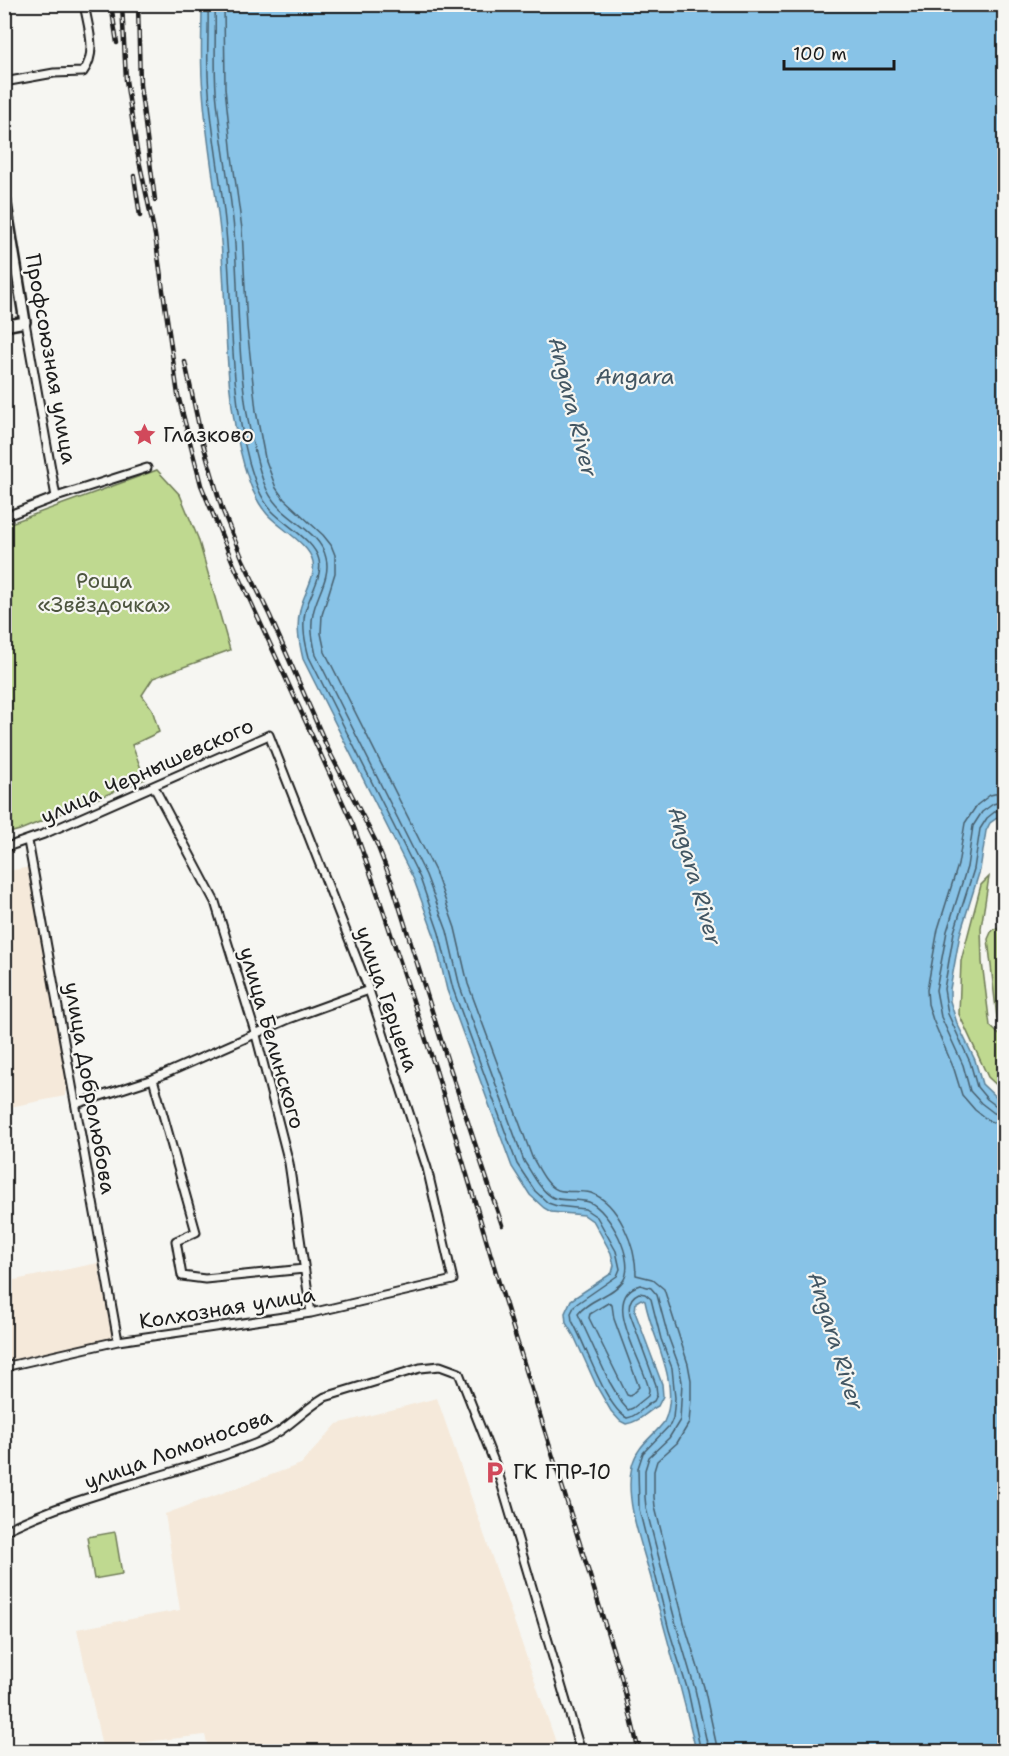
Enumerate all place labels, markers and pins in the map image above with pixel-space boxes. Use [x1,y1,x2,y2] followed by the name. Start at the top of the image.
[163,421,254,449] place label: Глазково
[132,422,158,448] place icon: Глазково
[513,1458,611,1486] place label: ГК ГПР-10
[482,1459,508,1485] parking icon: ГК ГПР-10

